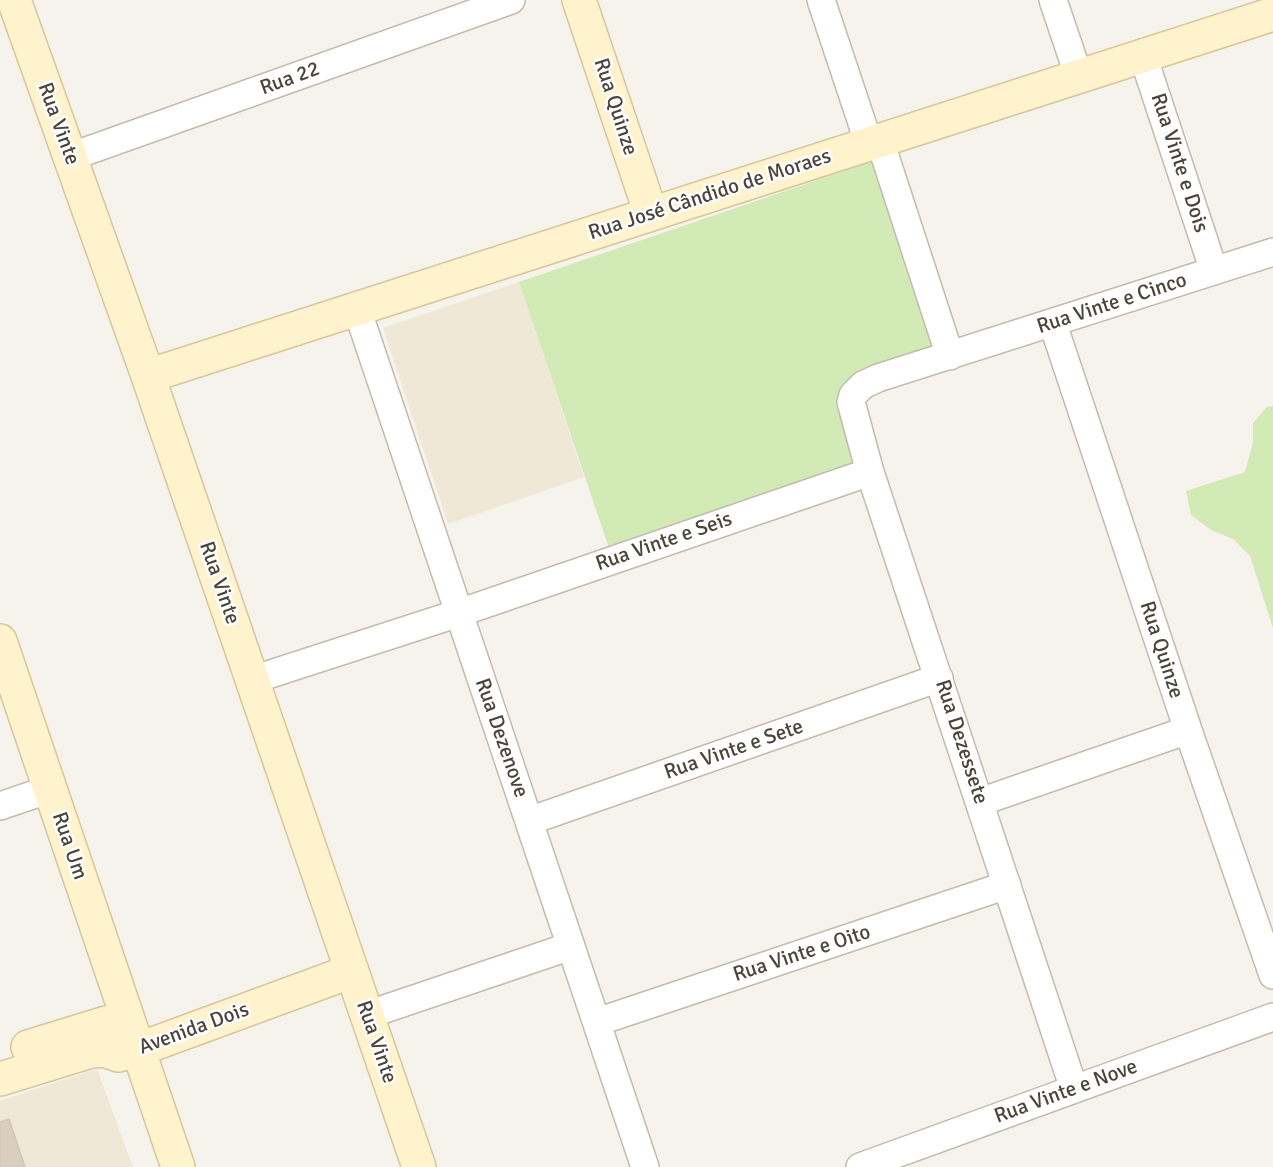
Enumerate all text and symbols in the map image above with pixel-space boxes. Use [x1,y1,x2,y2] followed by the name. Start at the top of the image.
[587,55,643,159] street label: Rua Quinze
[257,57,323,101] street label: Rua 22
[31,79,85,169] street label: Rua Vinte
[1145,90,1213,236] street label: Rua Vinte e Dois
[586,144,834,246] street label: Rua José Cândido de Moraes
[1034,268,1190,340] street label: Rua Vinte e Cinco
[592,507,736,577] street label: Rua Vinte e Seis
[193,538,245,628] street label: Rua Vinte
[1133,598,1189,702] street label: Rua Quinze
[469,675,533,801] street label: Rua Dezenove
[929,677,993,807] street label: Rua Dezessete
[661,714,807,786] street label: Rua Vinte e Sete
[46,809,92,883] street label: Rua Um
[730,920,874,988] street label: Rua Vinte e Oito
[136,997,252,1061] street label: Avenida Dois
[350,997,402,1087] street label: Rua Vinte
[991,1054,1141,1130] street label: Rua Vinte e Nove

